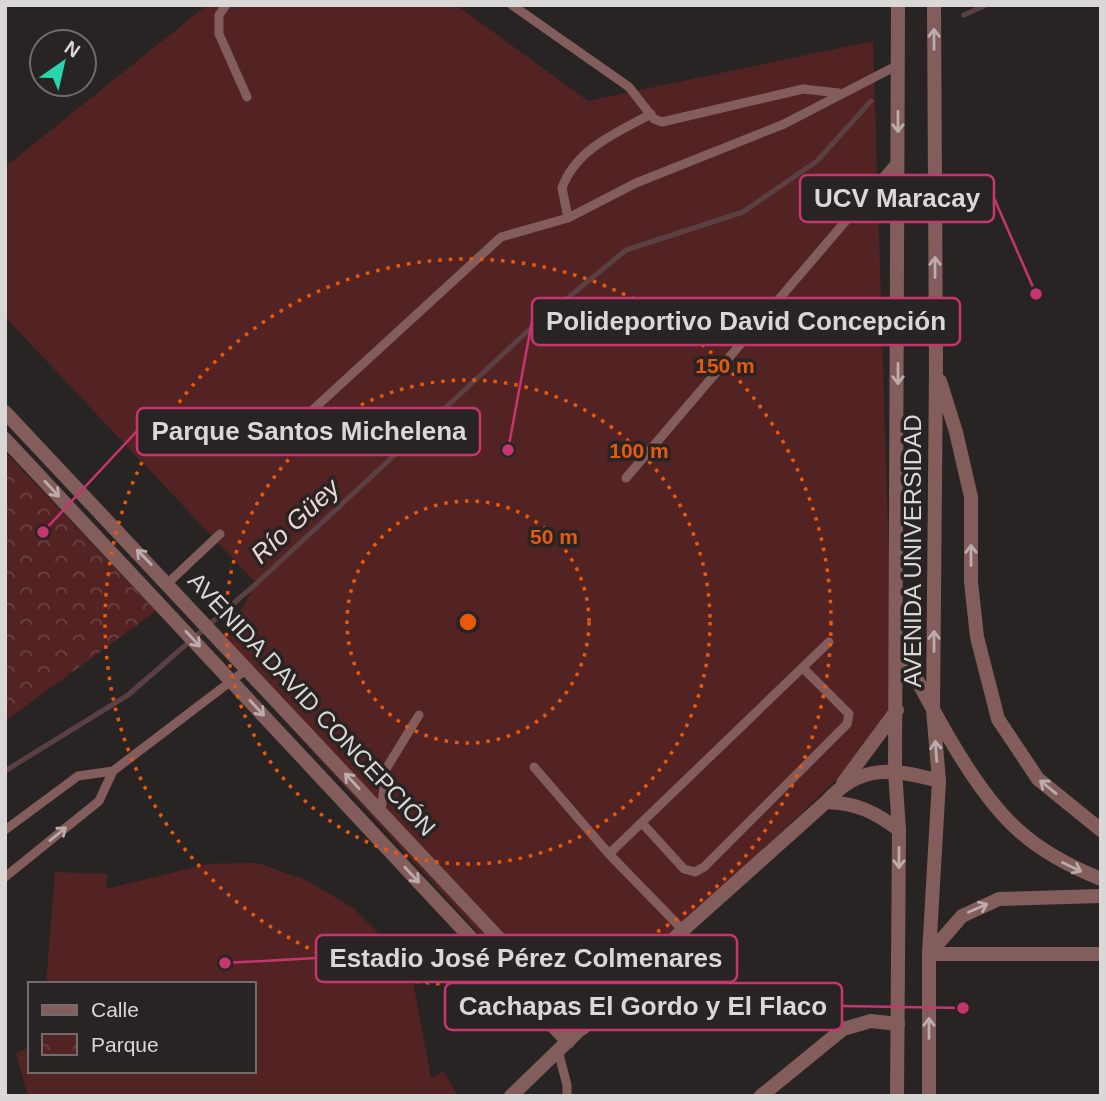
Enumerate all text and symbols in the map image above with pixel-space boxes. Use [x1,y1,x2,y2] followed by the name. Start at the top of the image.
[28,28,98,98] north arrow
[927,28,941,51] one-way arrow
[61,37,84,62] text: N
[891,111,905,134] one-way arrow
[800,175,994,222] callout: UCV Maracay
[814,183,981,213] text: UCV Maracay
[928,255,942,278] one-way arrow
[532,298,960,345] callout: Polideportivo David Concepción
[546,306,946,336] text: Polideportivo David Concepción
[695,354,755,377] text: 150 m
[891,363,905,386] one-way arrow
[137,408,480,455] callout: Parque Santos Michelena
[899,415,926,687] street label: AVENIDA UNIVERSIDAD
[152,416,467,446] text: Parque Santos Michelena
[609,439,669,462] text: 100 m
[245,471,347,569] water label: Río Güey
[44,480,60,498] one-way arrow
[530,525,578,548] text: 50 m
[964,544,978,567] one-way arrow
[135,549,152,566] one-way arrow
[183,567,441,841] street label: AVENIDA DAVID CONCEPCIÓN
[456,610,480,634] centre of rings
[184,630,201,647] one-way arrow
[927,630,941,653] one-way arrow
[249,699,266,716] one-way arrow
[929,741,942,763] one-way arrow
[344,773,361,790] one-way arrow
[1039,779,1057,795] one-way arrow
[49,826,67,842] one-way arrow
[892,846,906,869] one-way arrow
[1061,861,1082,874] one-way arrow
[404,866,421,883] one-way arrow
[967,901,989,914] one-way arrow
[316,935,737,982] callout: Estadio José Pérez Colmenares
[329,943,723,973] text: Estadio José Pérez Colmenares
[28,982,256,1073] legend
[445,983,842,1030] callout: Cachapas El Gordo y El Flaco
[459,991,827,1021] text: Cachapas El Gordo y El Flaco
[91,998,139,1021] text: Calle
[922,1016,936,1039] one-way arrow
[91,1033,159,1056] text: Parque

